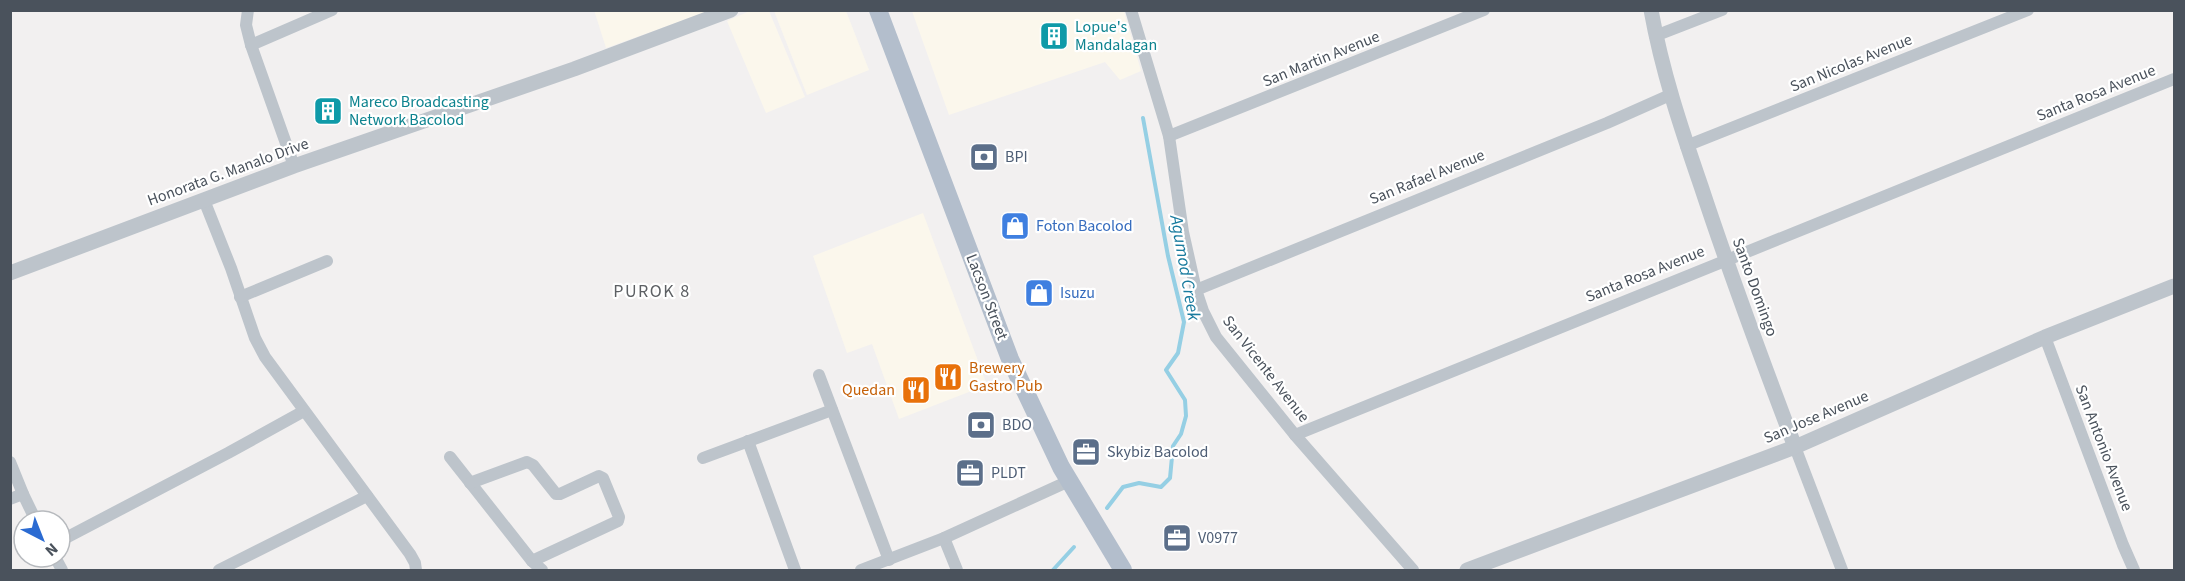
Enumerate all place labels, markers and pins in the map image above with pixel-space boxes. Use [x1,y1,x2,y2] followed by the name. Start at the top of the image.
[1075,16,1157,56] place label: Lopue's Mandalagan
[1038,20,1070,52] building icon: Lopue's Mandalagan
[349,91,489,131] place label: Mareco Broadcasting Network Bacolod
[312,95,344,127] building icon: Mareco Broadcasting Network Bacolod
[968,141,1000,173] bank icon: BPI
[1005,146,1028,168] place label: BPI
[999,210,1031,242] shop icon: Foton Bacolod
[1036,215,1133,237] place label: Foton Bacolod
[1023,277,1055,309] shop icon: Isuzu
[1060,282,1095,304] place label: Isuzu
[969,357,1043,397] place label: Brewery Gastro Pub
[932,361,964,393] restaurant icon: Brewery Gastro Pub
[900,374,932,406] restaurant icon: Quedan
[842,379,895,401] place label: Quedan
[965,409,997,441] bank icon: BDO
[1002,414,1032,436] place label: BDO
[1070,436,1102,468] office icon: Skybiz Bacolod
[1107,441,1208,463] place label: Skybiz Bacolod
[954,457,986,489] office icon: PLDT
[991,462,1026,484] place label: PLDT
[1161,522,1193,554] office icon: V0977
[1198,527,1238,549] place label: V0977

